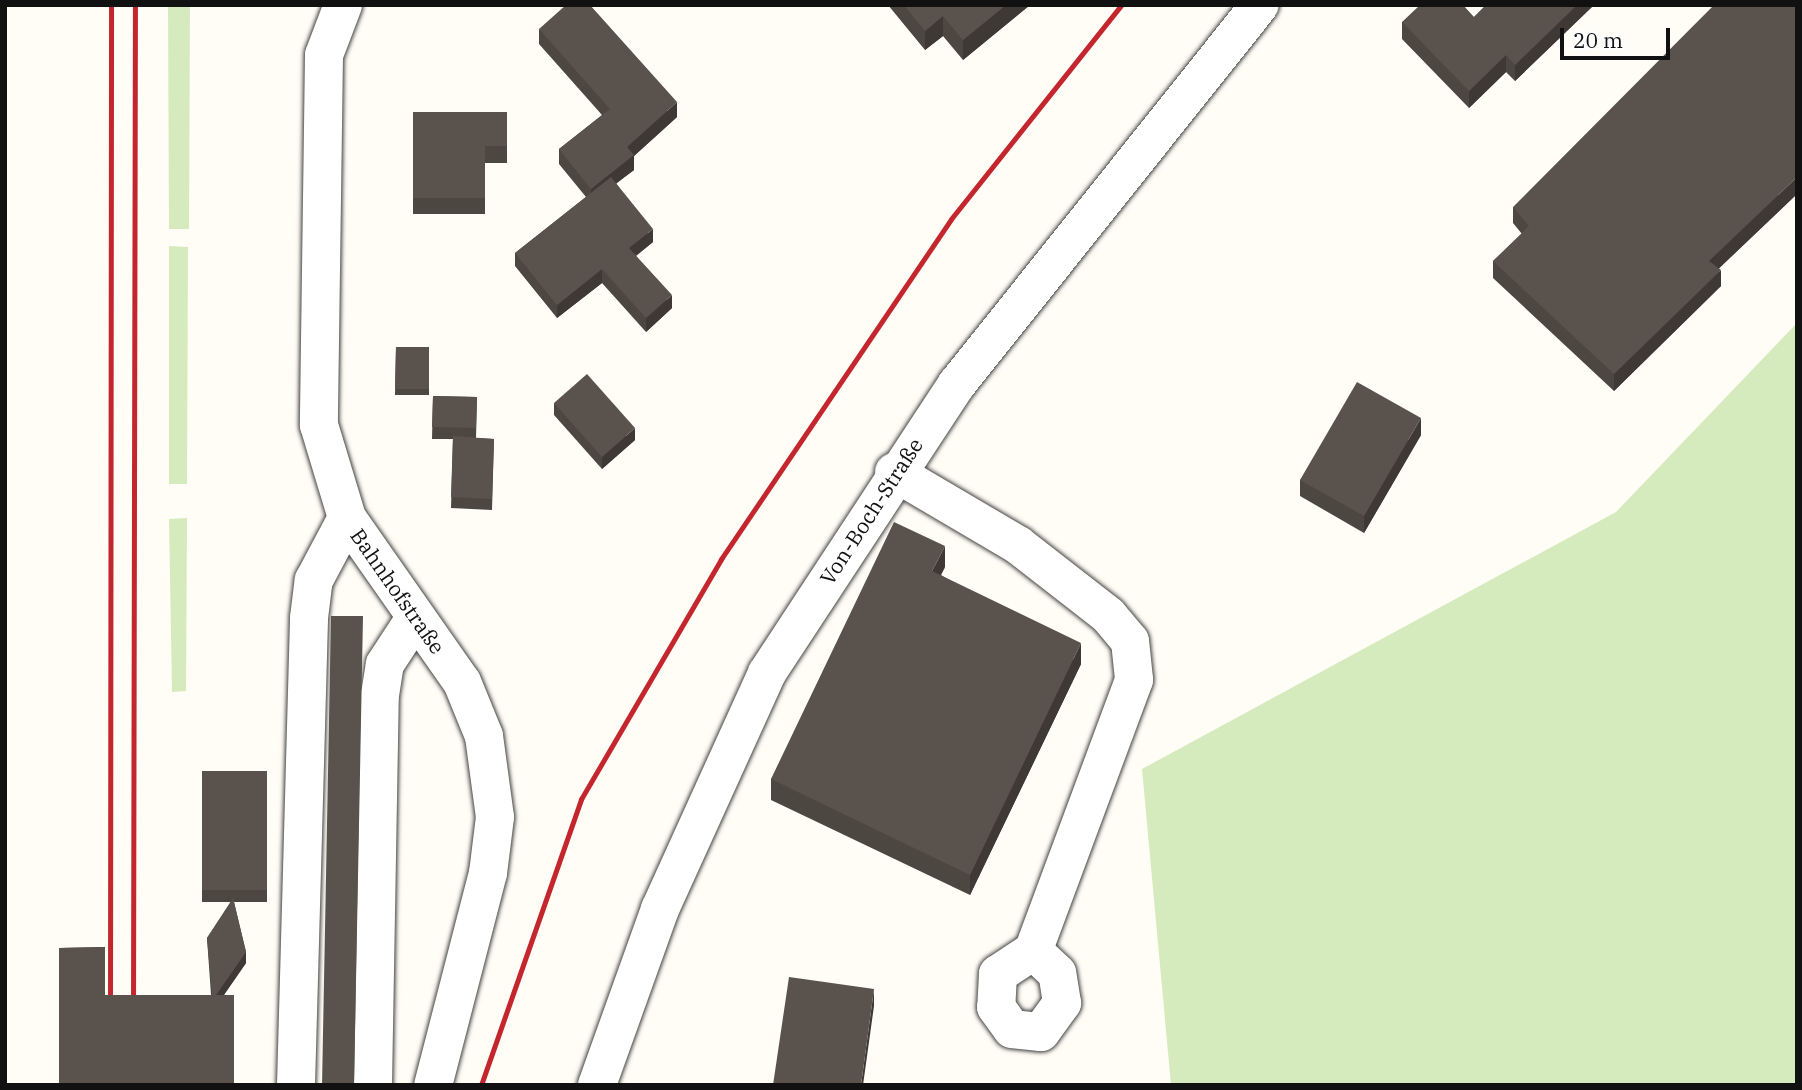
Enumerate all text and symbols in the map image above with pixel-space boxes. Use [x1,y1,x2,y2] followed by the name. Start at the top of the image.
[1564,14,1674,58] scale bar
[1573,26,1623,54] text: 20 m
[814,433,928,589] street label: Von-Boch-Straße
[346,524,450,658] street label: Bahnhofstraße

